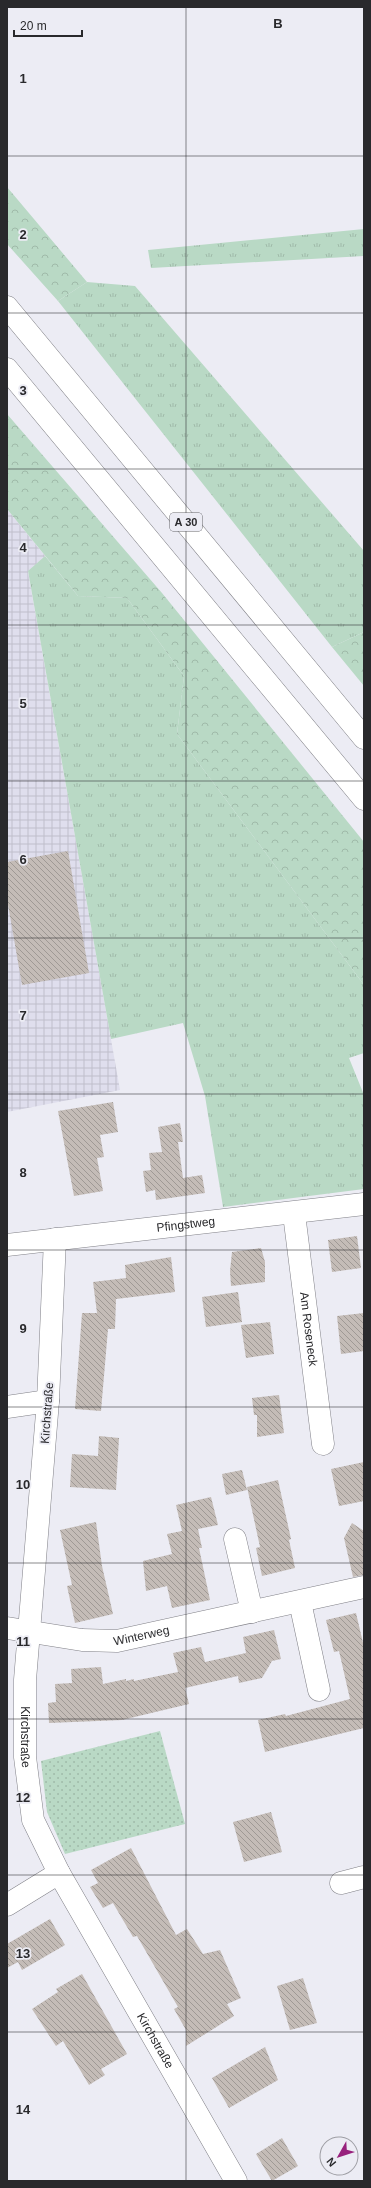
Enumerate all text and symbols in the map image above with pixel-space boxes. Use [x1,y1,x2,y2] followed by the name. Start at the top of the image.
[14,12,82,38] scale bar
[273,16,283,31] text: B
[20,19,47,33] text: 20 m
[19,71,27,86] text: 1
[19,227,27,242] text: 2
[19,383,27,398] text: 3
[170,513,202,531] road number: A 30
[19,540,27,555] text: 4
[19,696,27,711] text: 5
[19,852,27,867] text: 6
[19,1008,27,1023] text: 7
[19,1165,27,1180] text: 8
[156,1214,216,1235] street label: Pfingstweg
[297,1291,320,1368] street label: Am Roseneck
[19,1321,27,1336] text: 9
[38,1382,56,1444] street label: Kirchstraße
[16,1477,30,1492] text: 10
[112,1623,171,1649] street label: Winterweg
[16,1634,30,1649] text: 11
[18,1706,33,1769] street label: Kirchstraße
[16,1790,30,1805] text: 12
[16,1946,30,1961] text: 13
[134,2011,177,2071] street label: Kirchstraße
[16,2102,31,2117] text: 14
[319,2136,359,2176] north arrow
[324,2155,338,2169] text: N

